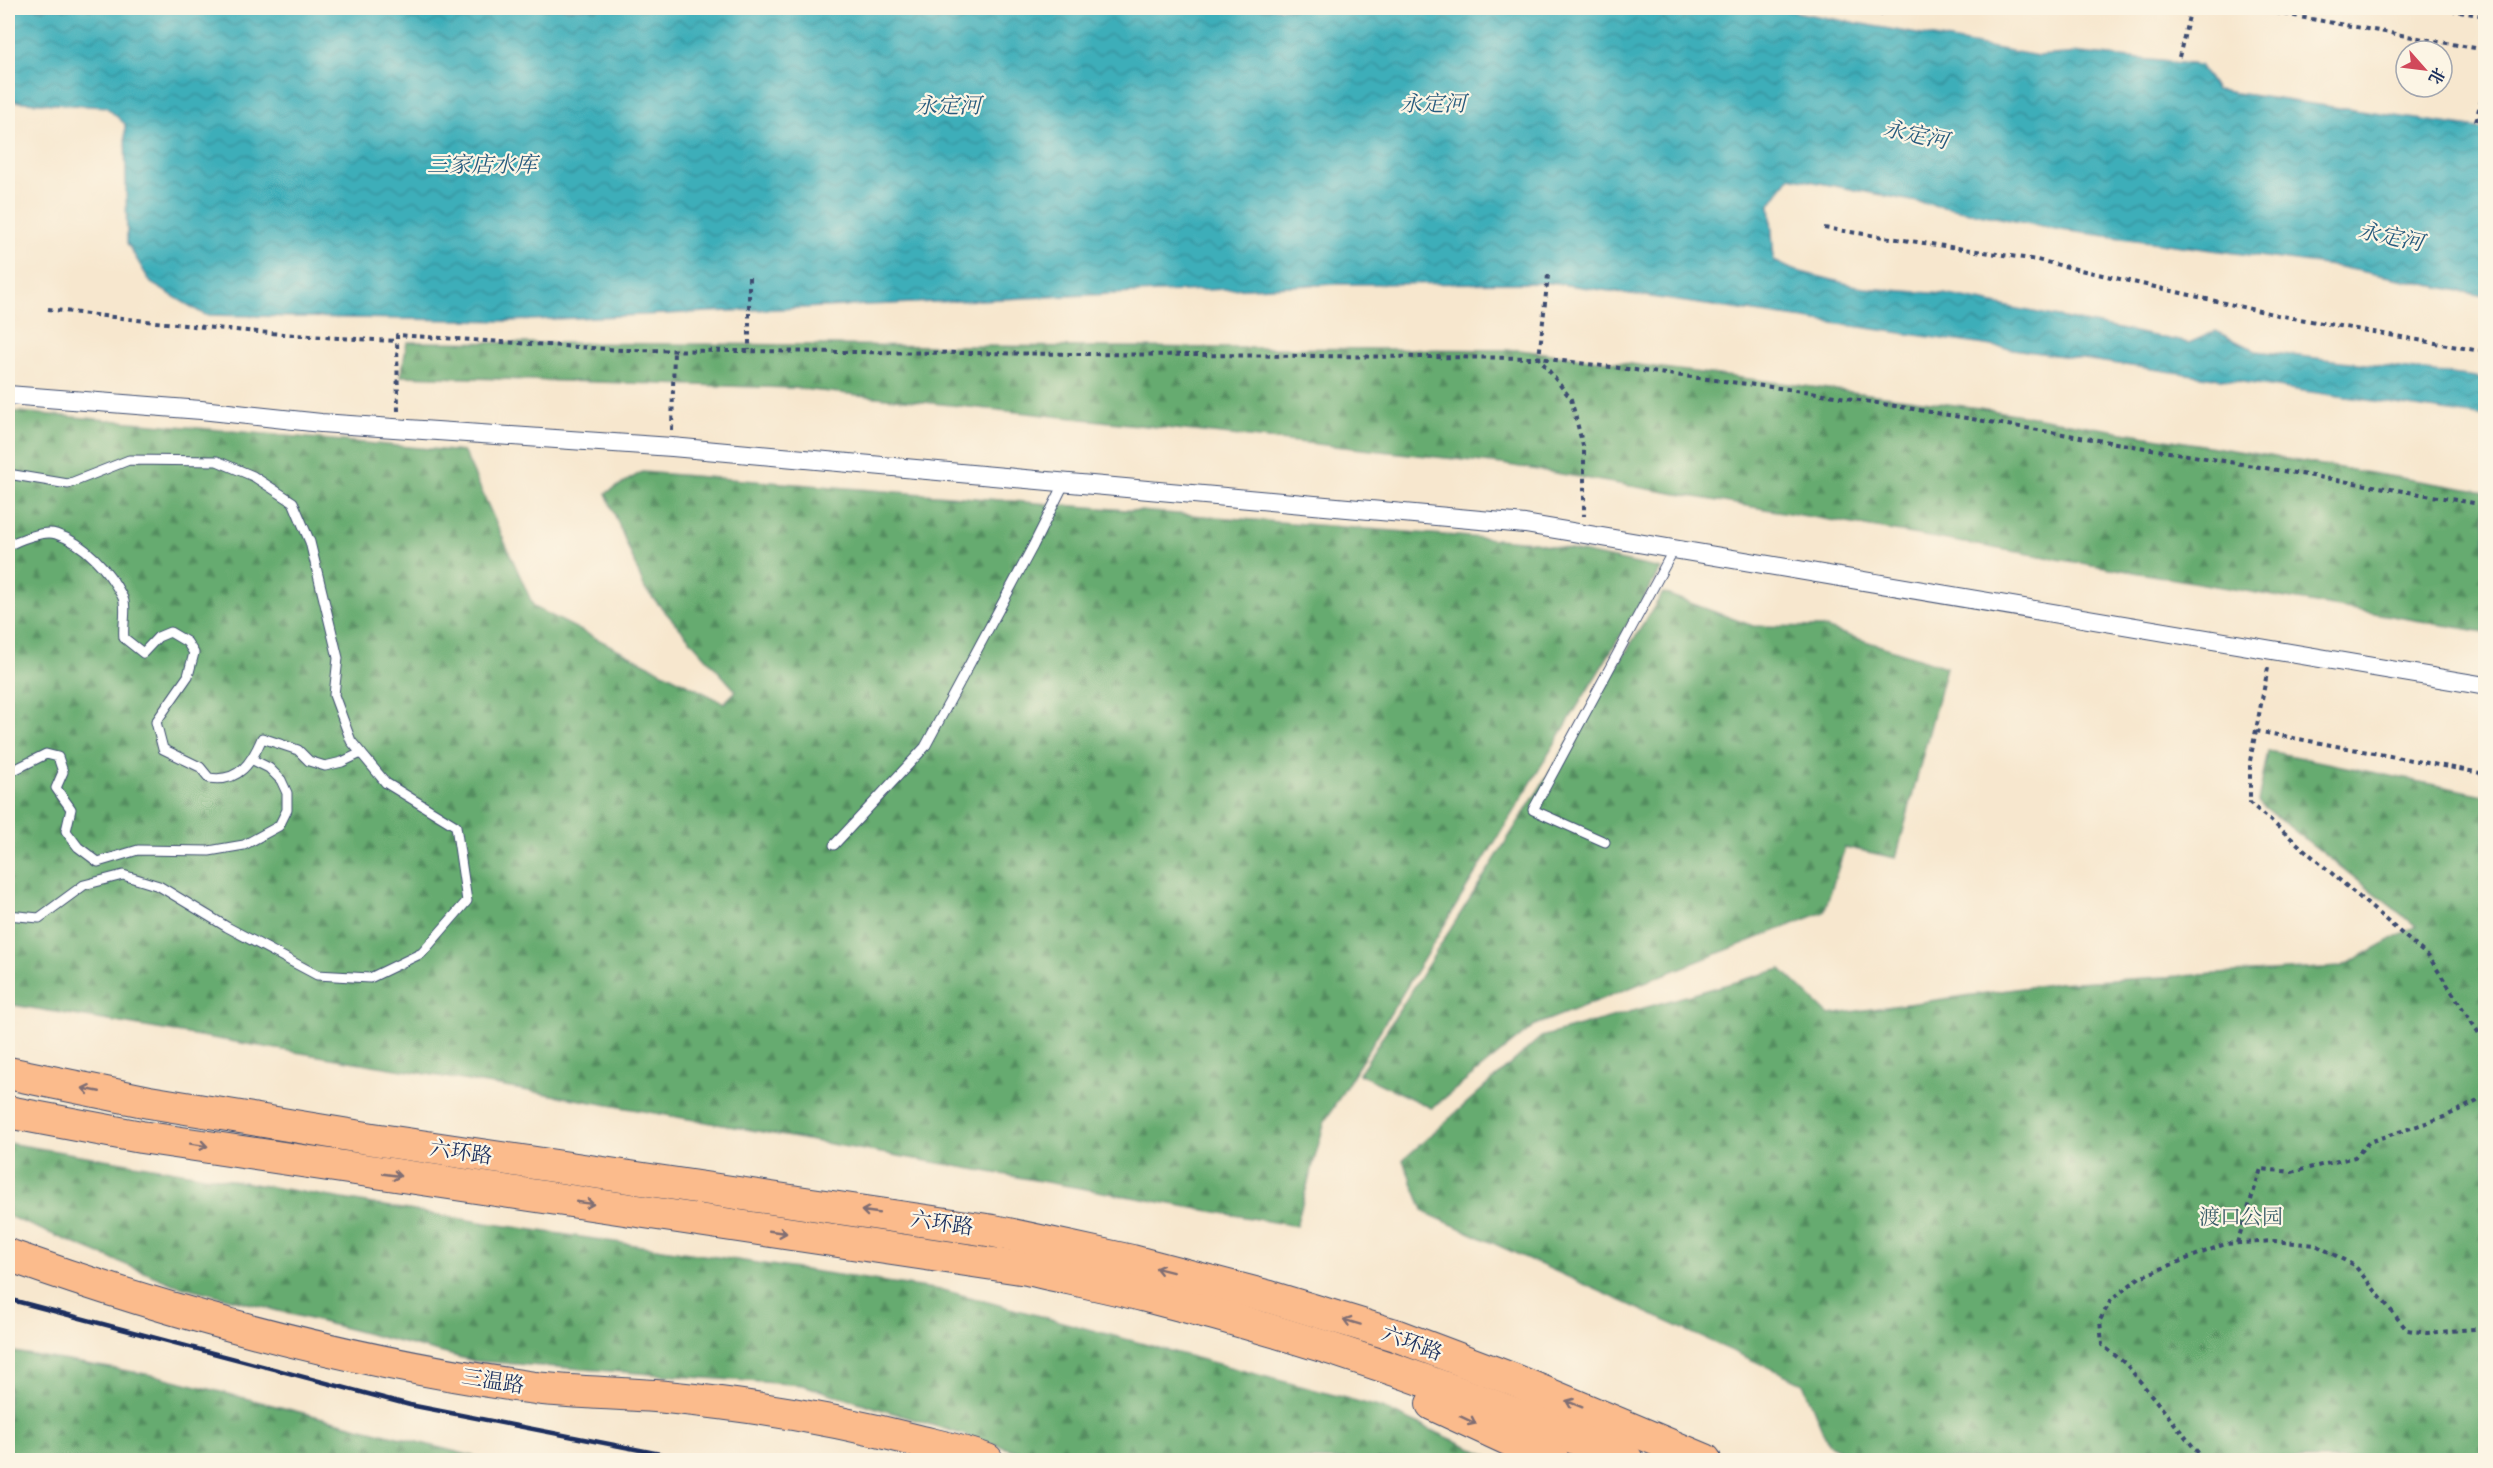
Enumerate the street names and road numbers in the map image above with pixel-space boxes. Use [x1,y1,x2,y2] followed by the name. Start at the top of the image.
[428,1135,494,1170] street label: 六环路
[909,1206,975,1241] street label: 六环路
[1378,1320,1446,1367] street label: 六环路
[460,1363,526,1400] street label: 三温路

